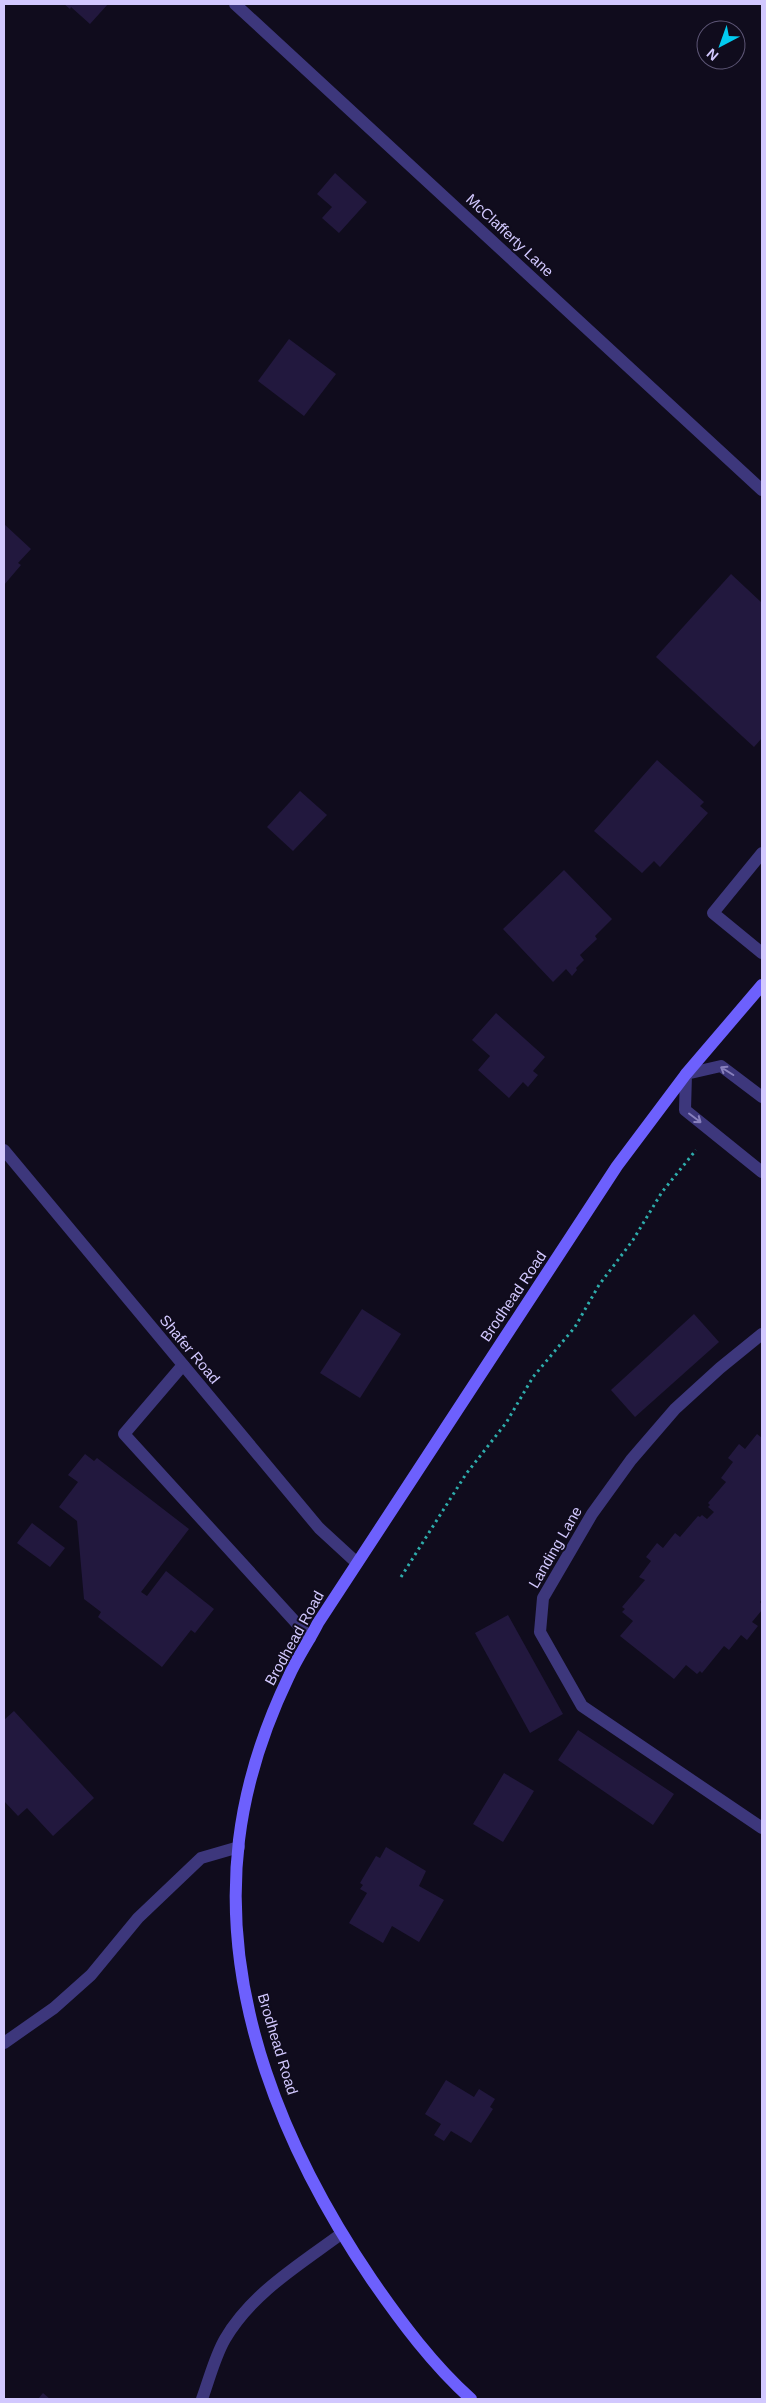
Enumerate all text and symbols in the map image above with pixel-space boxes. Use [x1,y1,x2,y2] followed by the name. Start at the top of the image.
[696,20,746,70] north arrow
[703,45,722,64] text: N
[463,190,557,280] street label: McClafferty Lane
[720,1066,734,1076] one-way arrow
[688,1113,702,1123] one-way arrow
[477,1248,549,1344] street label: Brodhead Road
[156,1311,224,1387] street label: Shafer Road
[525,1503,585,1591] street label: Landing Lane
[261,1588,327,1688] street label: Brodhead Road
[255,1991,301,2097] street label: Brodhead Road

